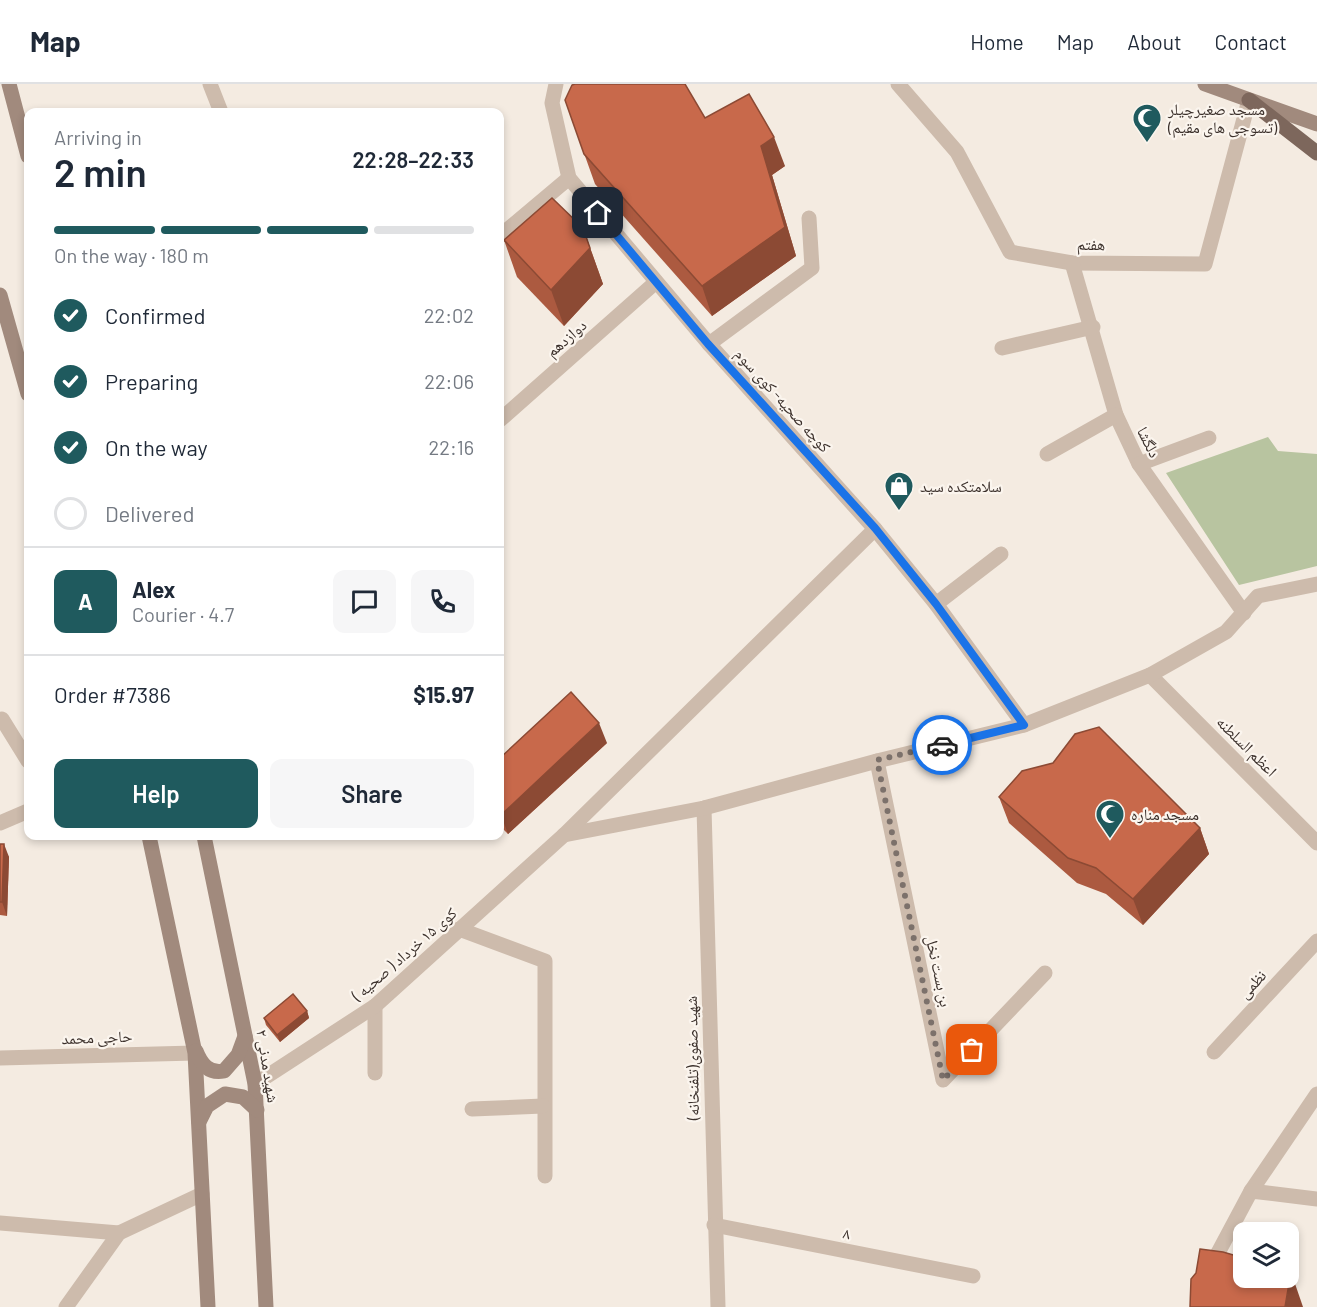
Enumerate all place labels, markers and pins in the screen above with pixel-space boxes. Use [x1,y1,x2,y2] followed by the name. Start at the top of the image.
[1167,99,1278,138] place label: مسجد صغیرچیلر (تسوجی های مقیم)
[1131,102,1163,144] mosque icon: مسجد صغیرچیلر (تسوجی های مقیم)
[572,187,623,238] pin
[883,470,915,512] shop icon: سلامتکده سید
[920,476,1002,495] place label: سلامتکده سید
[1094,798,1126,840] mosque icon: مسجد مناره
[1131,804,1199,824] place label: مسجد مناره
[946,1024,997,1075] pin

